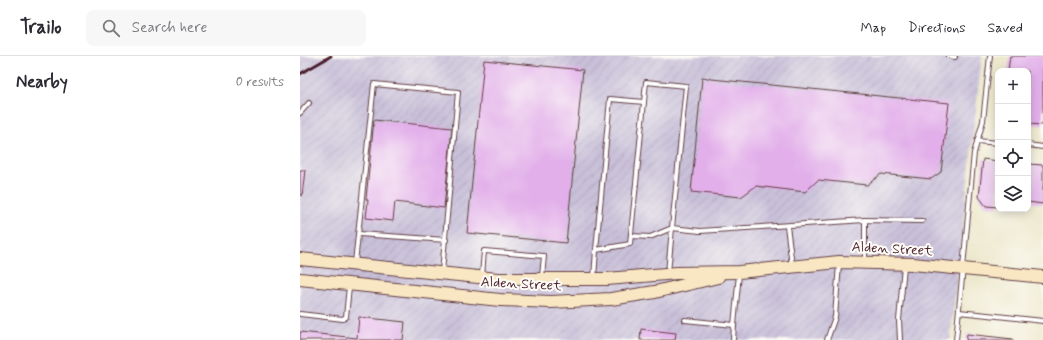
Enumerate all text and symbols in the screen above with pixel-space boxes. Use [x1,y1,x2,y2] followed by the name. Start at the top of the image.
[86,10,366,46] search box
[20,15,62,40] text: Trailo
[100,17,122,39] icon: search
[132,18,207,38] text: Search here
[860,19,886,37] text: Map
[908,19,966,37] text: Directions
[988,19,1023,37] text: Saved
[995,68,1031,212] map controls
[995,68,1031,104] button: +
[16,71,68,93] text: Nearby
[236,74,284,91] text: 0 results
[995,104,1031,140] button: −
[995,140,1031,176] button: locate
[995,176,1031,212] button: layers
[851,238,934,260] street label: Alden Street
[480,273,563,295] street label: Alden Street

